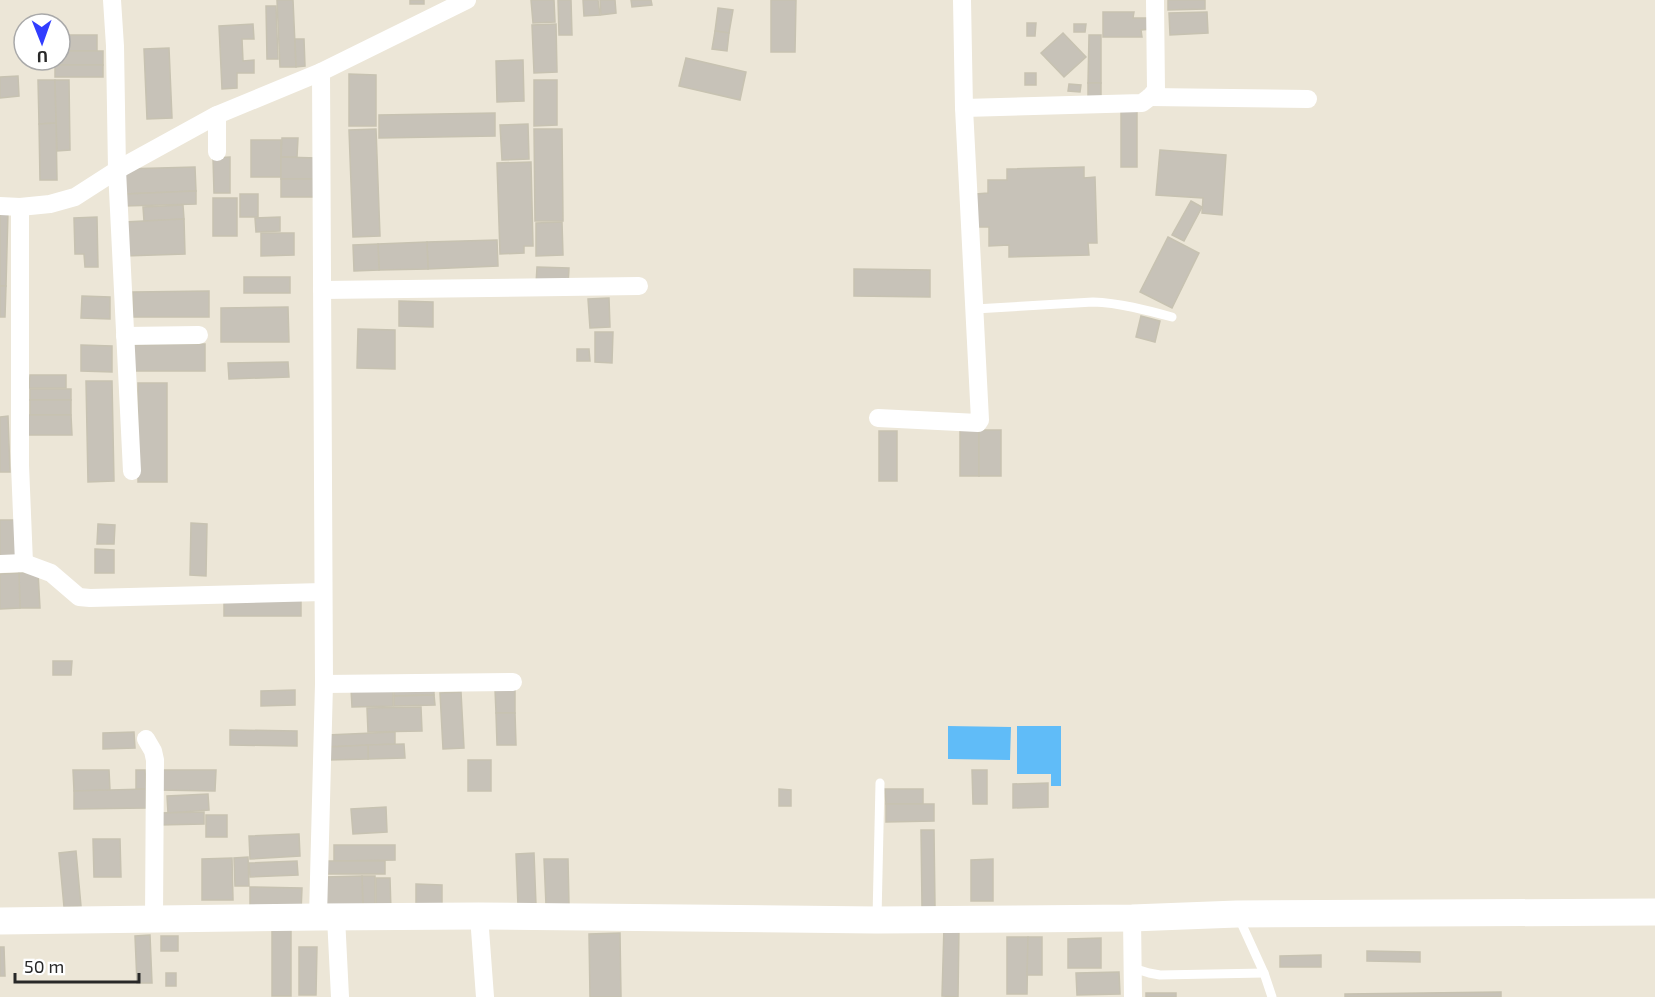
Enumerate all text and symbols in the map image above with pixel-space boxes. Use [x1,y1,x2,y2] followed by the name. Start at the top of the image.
[12,12,72,72] north arrow
[37,48,48,67] text: U
[15,946,140,984] scale bar
[24,955,64,977] text: 50 m

